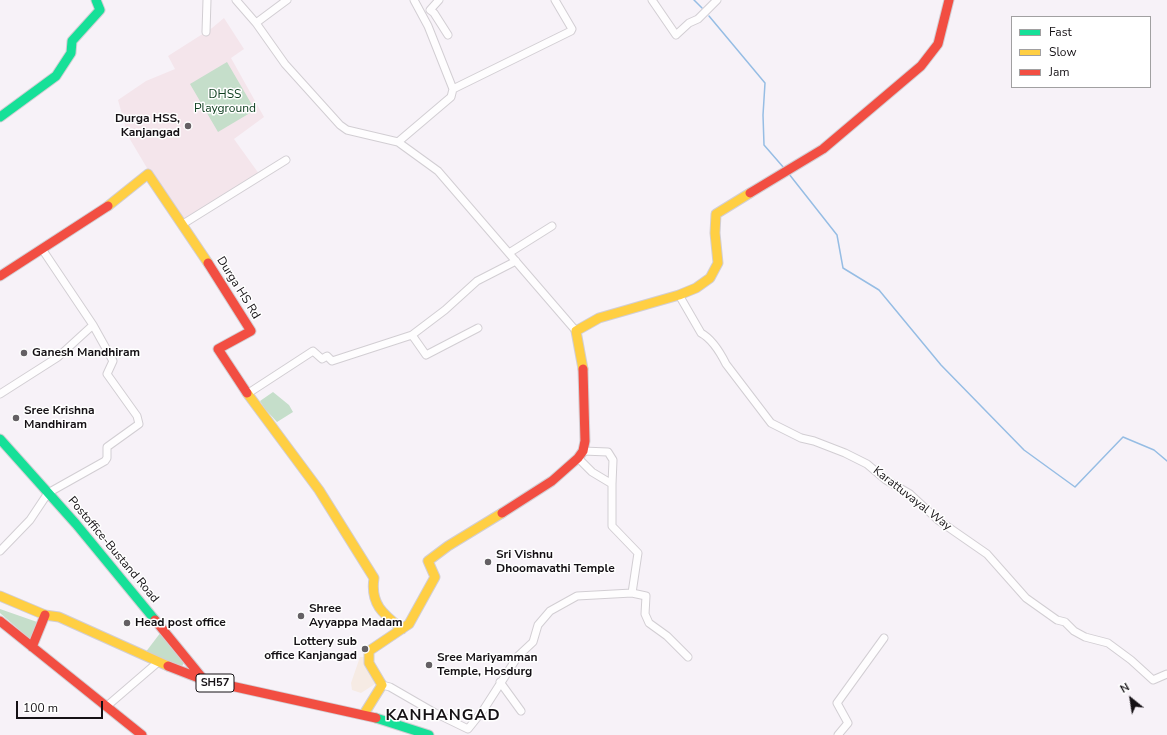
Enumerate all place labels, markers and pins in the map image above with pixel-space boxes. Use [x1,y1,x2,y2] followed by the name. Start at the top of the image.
[115,112,180,140] place label: Durga HSS, Kanjangad
[183,121,193,131] marker: Durga HSS, Kanjangad
[32,346,140,360] place label: Ganesh Mandhiram
[19,348,29,358] marker: Ganesh Mandhiram
[24,404,95,432] place label: Sree Krishna Mandhiram
[11,413,21,423] marker: Sree Krishna Mandhiram
[496,548,615,576] place label: Sri Vishnu Dhoomavathi Temple
[483,557,493,567] marker: Sri Vishnu Dhoomavathi Temple
[309,602,403,630] place label: Shree Ayyappa Madam
[296,611,306,621] marker: Shree Ayyappa Madam
[135,616,226,630] place label: Head post office
[122,618,132,628] marker: Head post office
[264,635,357,663] place label: Lottery sub office Kanjangad
[360,644,370,654] marker: Lottery sub office Kanjangad
[437,651,538,679] place label: Sree Mariyamman Temple, Hosdurg
[424,660,434,670] marker: Sree Mariyamman Temple, Hosdurg

